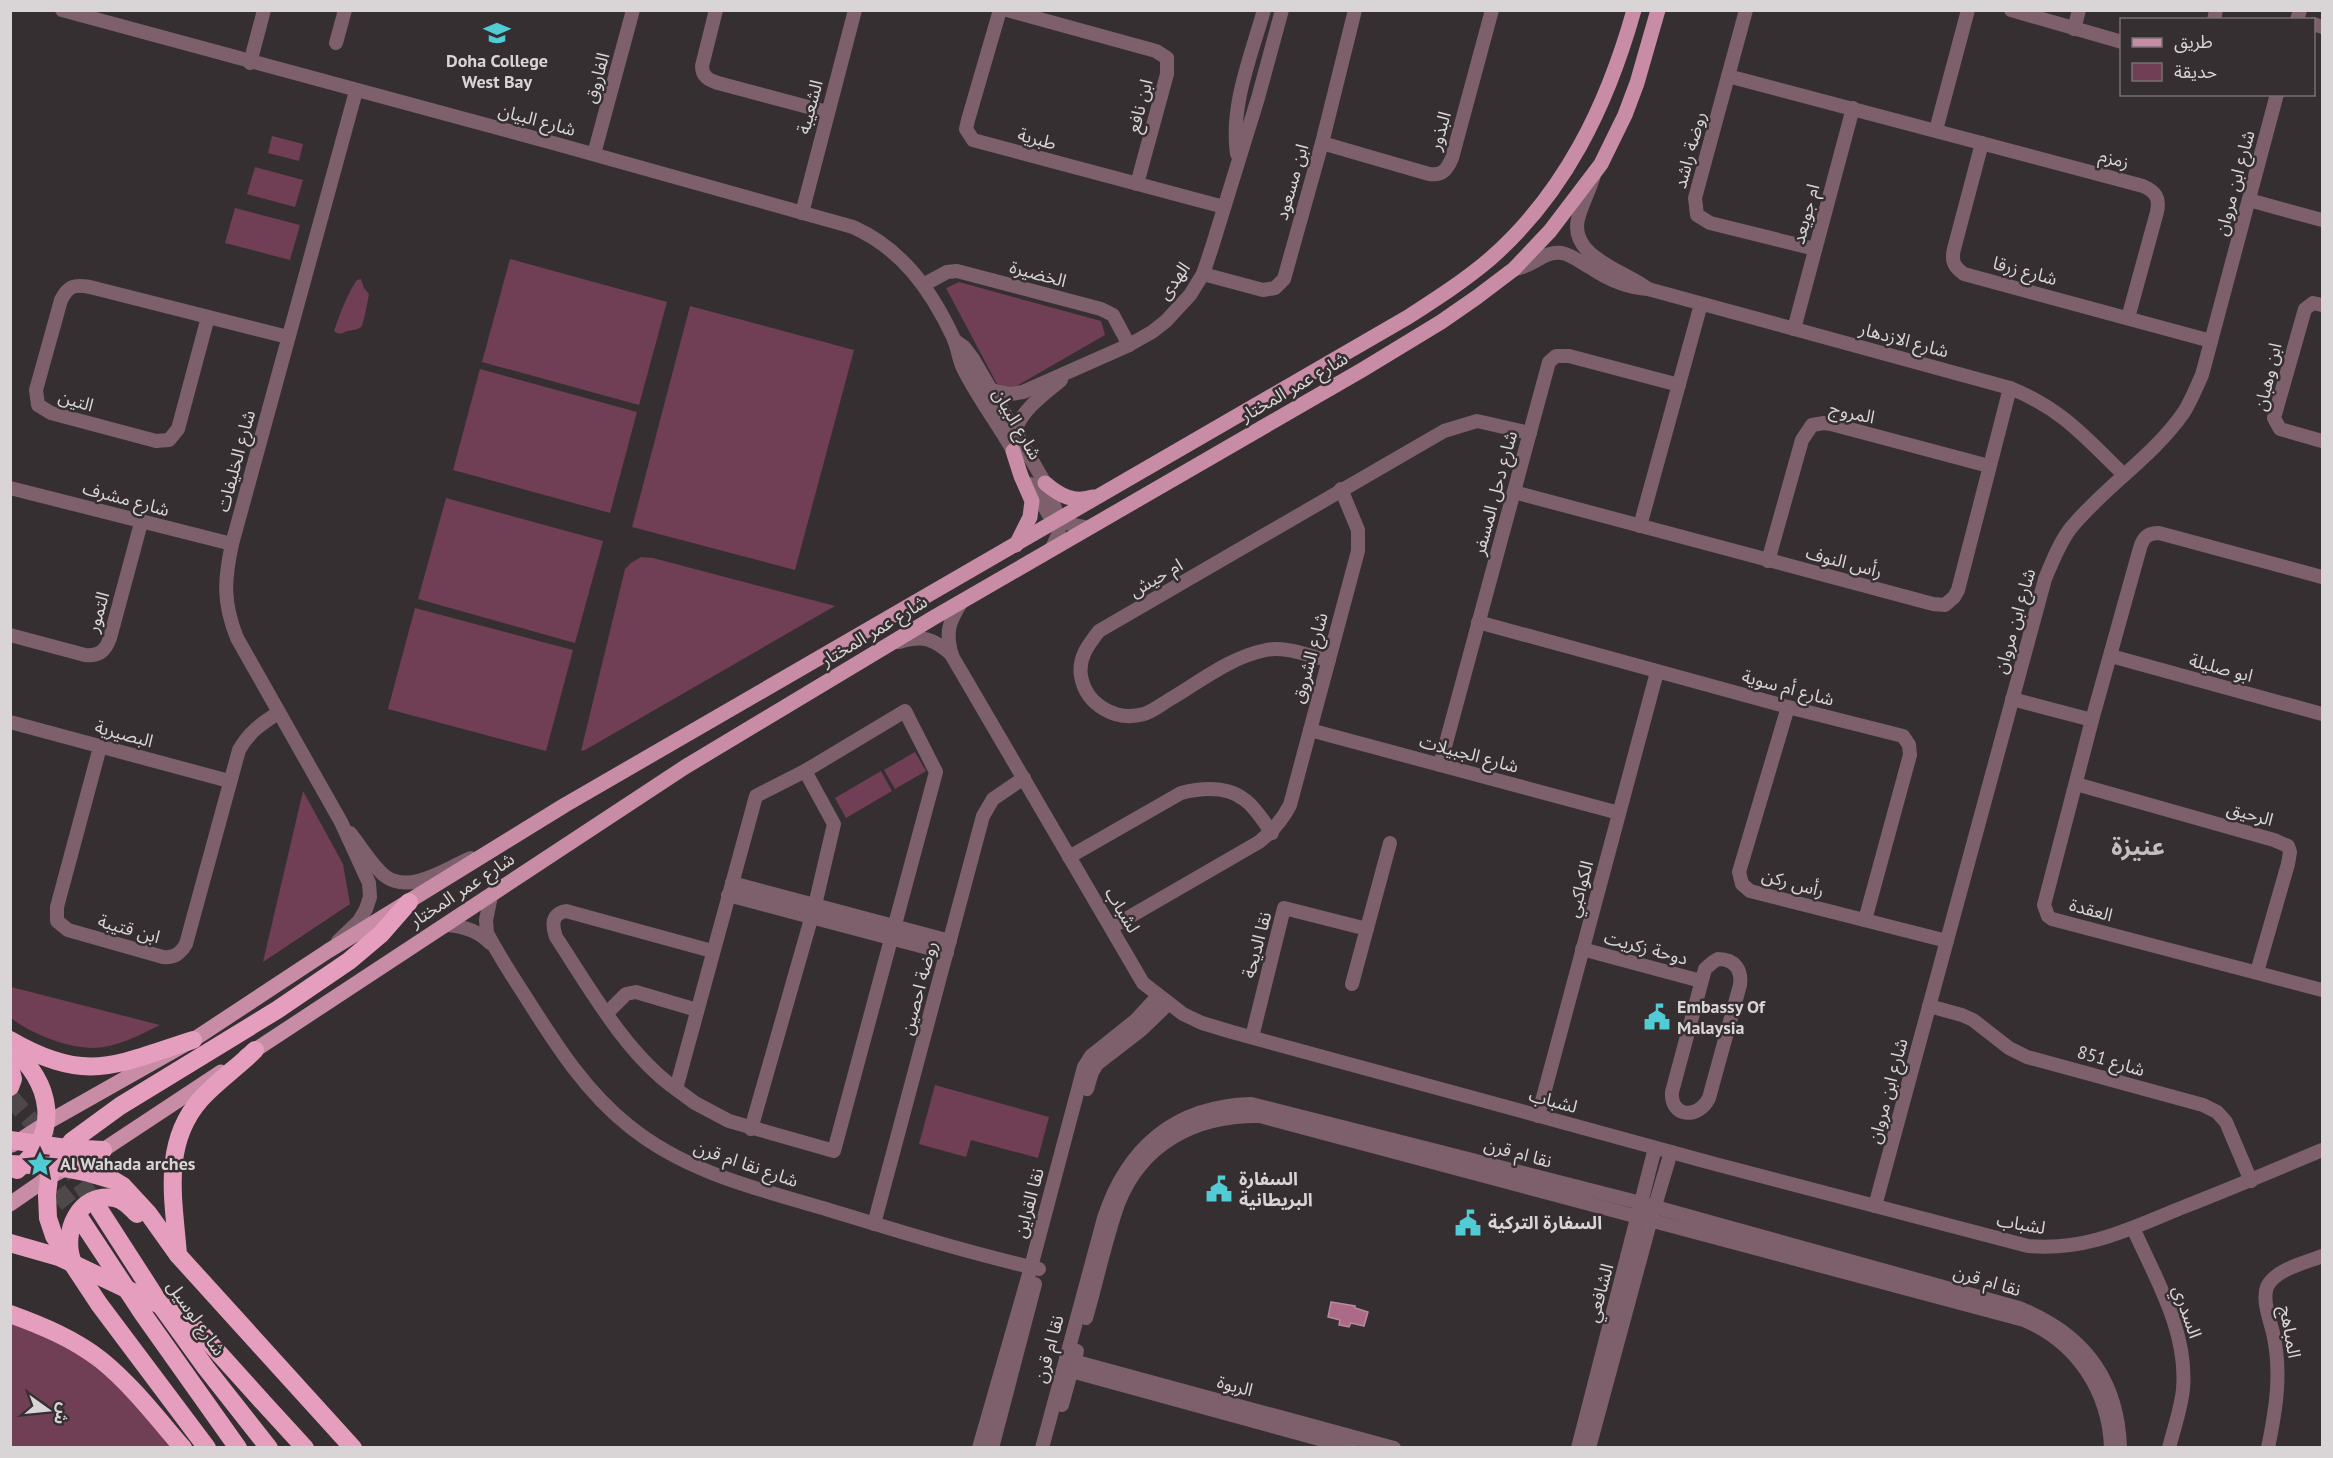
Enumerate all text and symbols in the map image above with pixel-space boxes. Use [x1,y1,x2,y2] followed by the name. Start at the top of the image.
[482,18,512,48] school or university icon: Doha College West Bay
[2120,18,2315,96] legend
[2174,30,2213,53] text: طريق
[446,49,548,93] place label: Doha College West Bay
[579,50,614,106] street label: الفاروق
[2174,60,2217,83] text: حديقة
[1121,76,1161,136] street label: ابن نافع
[791,77,828,137] street label: الشعيبة
[495,98,578,144] street label: شارع البيان
[1423,109,1456,154] street label: البذور
[1668,109,1711,191] street label: روضة راشد
[1015,122,1059,155] street label: طبرية
[2209,128,2263,239] street label: شارع ابن مروان
[1270,141,1313,223] street label: ابن مسعود
[2096,143,2132,176] street label: زمزم
[1786,181,1827,247] street label: ام جويعد
[1990,251,2060,293] street label: شارع زرقا
[1007,255,1069,292] street label: الخضيرة
[1152,257,1195,304] street label: الهدى
[1855,316,1951,365] street label: شارع الازدهار
[2249,341,2287,413] street label: ابن وهبان
[1235,346,1353,430] street label: شارع عمر المختار
[985,384,1047,465] street label: شارع البيان
[56,385,96,416] street label: التين
[1827,396,1877,431] street label: المروج
[211,407,263,515] street label: شارع الخليفات
[1467,428,1525,559] street label: شارع دحل المسفر
[79,476,172,524] street label: شارع مشرف
[1803,540,1885,583] street label: رأس النوف
[1125,553,1188,605] street label: ام حيش
[1989,566,2043,677] street label: شارع ابن مروان
[81,589,114,636] street label: التمور
[815,590,933,675] street label: شارع عمر المختار
[1286,610,1336,707] street label: شارع الشروق
[2187,648,2255,687] street label: ابو صليلة
[1739,664,1837,714] street label: شارع أم سوية
[92,715,156,752] street label: البصيرية
[1416,729,1521,781] street label: شارع الجبيلات
[2224,796,2276,831] street label: الرحيق
[2111,831,2165,862] district label: عنيزة
[404,847,520,935] street label: شارع عمر المختار
[1561,858,1600,920] street label: الكواكبي
[1760,863,1827,902] street label: رأس ركن
[1100,883,1145,937] street label: لشباب
[2067,893,2115,926] street label: العقدة
[95,909,163,948] street label: ابن قتيبة
[1237,909,1276,981] street label: نقا الديحة
[1602,925,1691,970] street label: دوحة زكريت
[895,938,942,1037] street label: روضة احصين
[1677,995,1766,1039] place label: Embassy Of Malaysia
[1642,1002,1672,1032] public building icon: Embassy Of Malaysia
[1862,1036,1916,1147] street label: شارع ابن مروان
[2074,1040,2148,1084] street label: شارع 851
[1526,1083,1580,1118] street label: لشباب
[1481,1132,1554,1175] street label: نقا ام قرن
[690,1135,801,1195] street label: شارع نقا ام قرن
[25,1149,55,1179] place icon: Al Wahada arches
[60,1152,196,1175] place label: Al Wahada arches
[1008,1166,1049,1240] street label: نقا القراين
[1239,1167,1313,1211] place label: السفارة البريطانية
[1204,1174,1234,1204] public building icon: السفارة البريطانية
[1453,1208,1483,1238] public building icon: السفارة التركية
[1995,1208,2047,1239] street label: لشباب
[1488,1211,1602,1234] place label: السفارة التركية
[1950,1260,2024,1304] street label: نقا ام قرن
[1581,1261,1621,1325] street label: الشافعي
[160,1275,231,1362] street label: شارع لوسيل
[2166,1282,2207,1342] street label: السدري
[2273,1304,2306,1360] street label: المباهج
[1028,1313,1071,1386] street label: نقا ام قرن
[1215,1370,1256,1401] street label: الربوة
[18,1380,78,1440] north arrow
[50,1401,75,1427] text: ش

